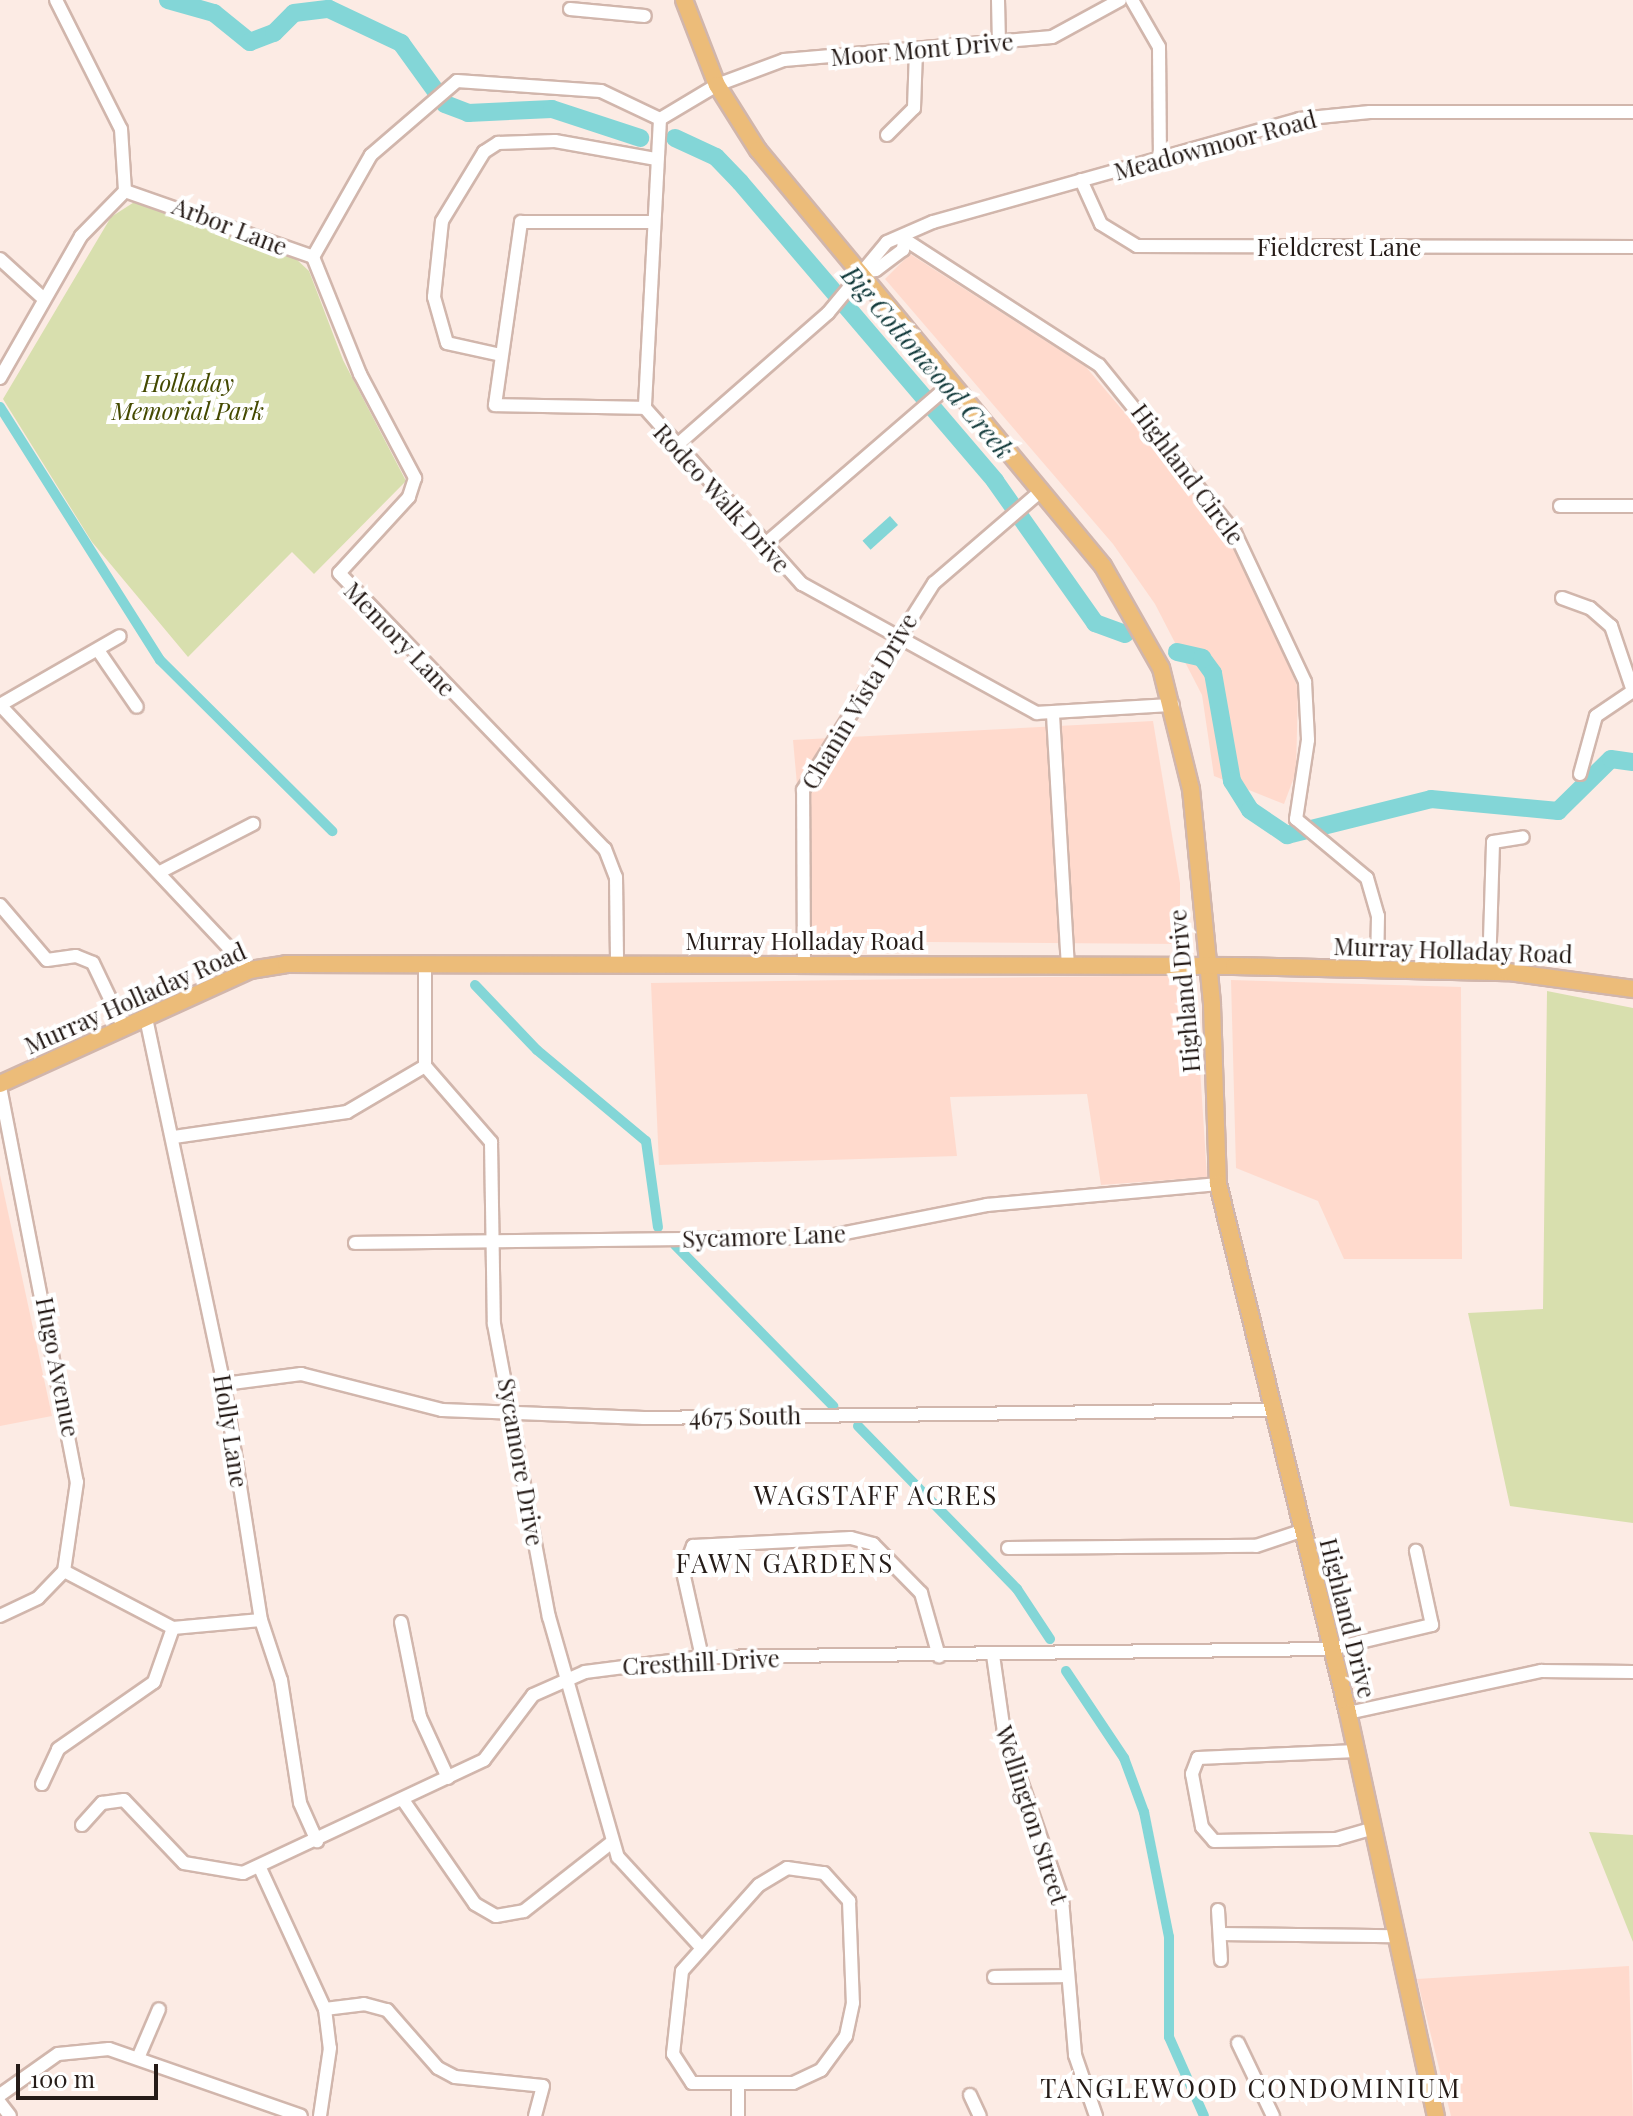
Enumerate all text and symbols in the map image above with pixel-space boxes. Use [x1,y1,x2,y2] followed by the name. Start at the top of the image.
[829,27,1015,71] street label: Moor Mont Drive
[1110,104,1320,186] street label: Meadowmoor Road
[168,191,292,261] street label: Arbor Lane
[1256,233,1422,261] street label: Fieldcrest Lane
[836,259,1020,465] water label: Big Cottonwood Creek
[111,369,265,425] park label: Holladay Memorial Park
[1126,398,1250,550] street label: Highland Circle
[647,417,797,579] street label: Rodeo Walk Drive
[338,576,462,702] street label: Memory Lane
[795,607,923,795] street label: Chanin Vista Drive
[1163,908,1205,1074] street label: Highland Drive
[685,927,925,955] street label: Murray Holladay Road
[1332,931,1574,969] street label: Murray Holladay Road
[19,936,251,1060] street label: Murray Holladay Road
[682,1219,846,1253] street label: Sycamore Lane
[30,1294,86,1440] street label: Hugo Avenue
[208,1372,254,1490] street label: Holly Lane
[492,1376,550,1548] street label: Sycamore Drive
[688,1401,802,1431] street label: 4675 South
[753,1479,999,1511] district label: WAGSTAFF ACRES
[1314,1535,1382,1701] street label: Highland Drive
[676,1547,894,1579] district label: FAWN GARDENS
[622,1643,780,1681] street label: Cresthill Drive
[990,1722,1074,1908] street label: Wellington Street
[20,2048,162,2098] scale bar
[30,2062,95,2094] text: 100 m
[1040,2072,1462,2104] district label: TANGLEWOOD CONDOMINIUM

